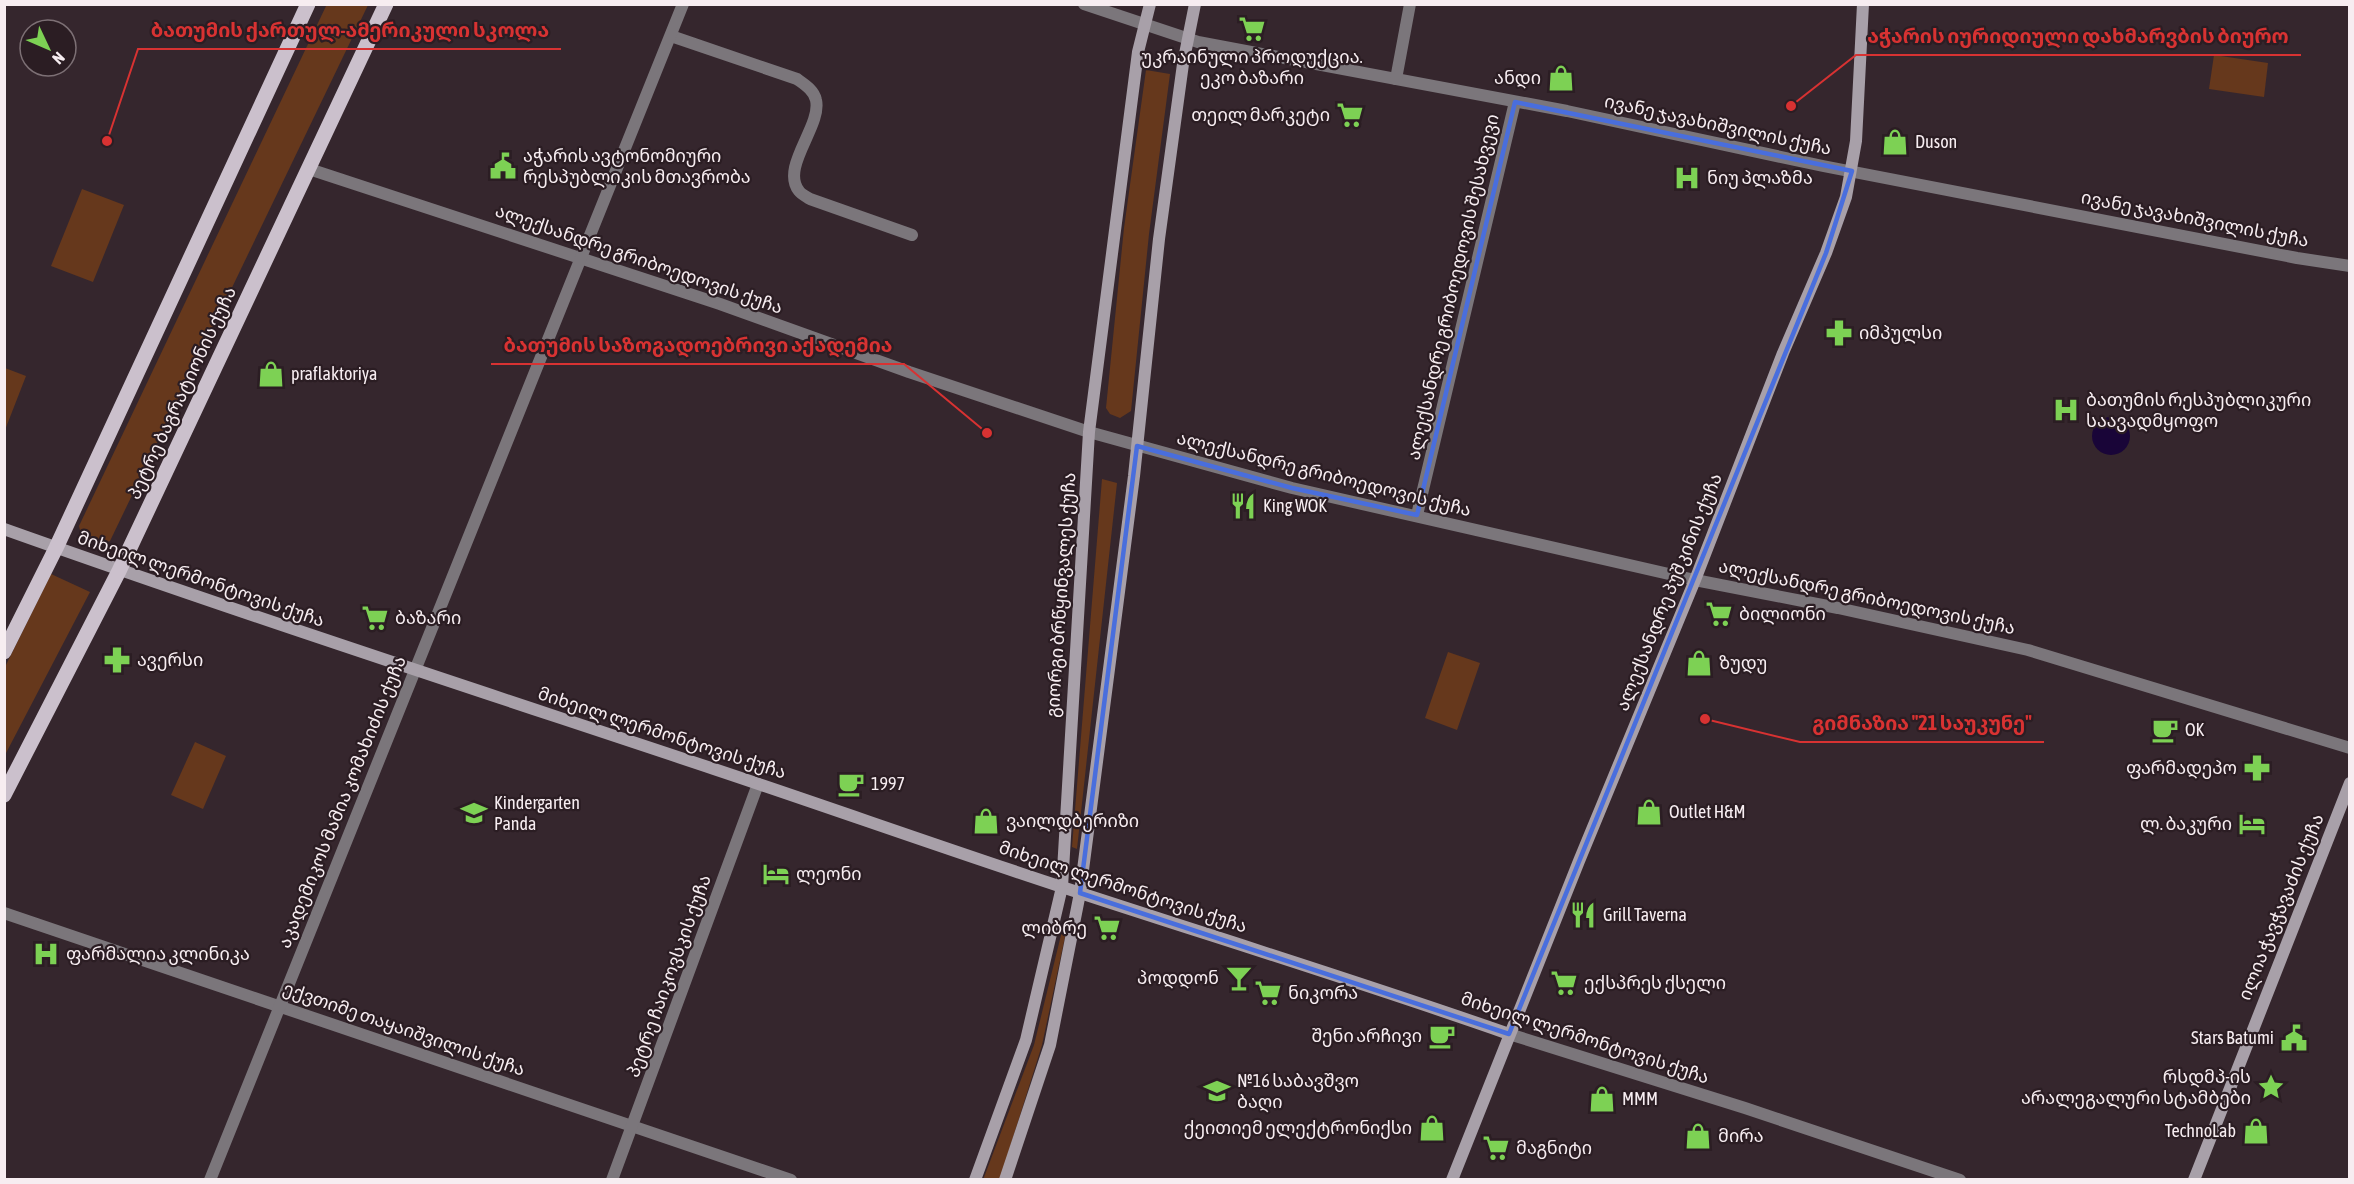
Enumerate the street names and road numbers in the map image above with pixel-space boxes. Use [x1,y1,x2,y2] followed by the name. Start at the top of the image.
[1603,90,1833,160] street label: ივანე ჯავახიშვილის ქუჩა
[1402,112,1504,462] street label: ალექსანდრე გრიბოედოვის შესახვევი
[2079,186,2311,252] street label: ივანე ჯავახიშვილის ქუჩა
[492,199,786,319] street label: ალექსანდრე გრიბოედოვის ქუჩა
[123,283,241,503] street label: პეტრე ბაგრატიონის ქუჩა
[1175,427,1473,521] street label: ალექსანდრე გრიბოედოვის ქუჩა
[1611,470,1727,714] street label: ალექსანდრე პუშკინის ქუჩა
[1041,472,1081,718] street label: გიორგი ბრწყინვალეს ქუჩა
[75,526,327,632] street label: მიხეილ ლერმონტოვის ქუჩა
[1717,555,2017,639] street label: ალექსანდრე გრიბოედოვის ქუჩა
[273,653,411,951] street label: აკადემიკოს მამია კომახიძის ქუჩა
[535,682,789,784] street label: მიხეილ ლერმონტოვის ქუჩა
[2234,811,2328,1003] street label: ილია ჭავჭავაძის ქუჩა
[996,836,1250,938] street label: მიხეილ ლერმონტოვის ქუჩა
[622,872,716,1080] street label: პეტრე ჩაიკოვსკის ქუჩა
[280,977,528,1081] street label: ექვთიმე თაყაიშვილის ქუჩა
[1458,987,1712,1089] street label: მიხეილ ლერმონტოვის ქუჩა

